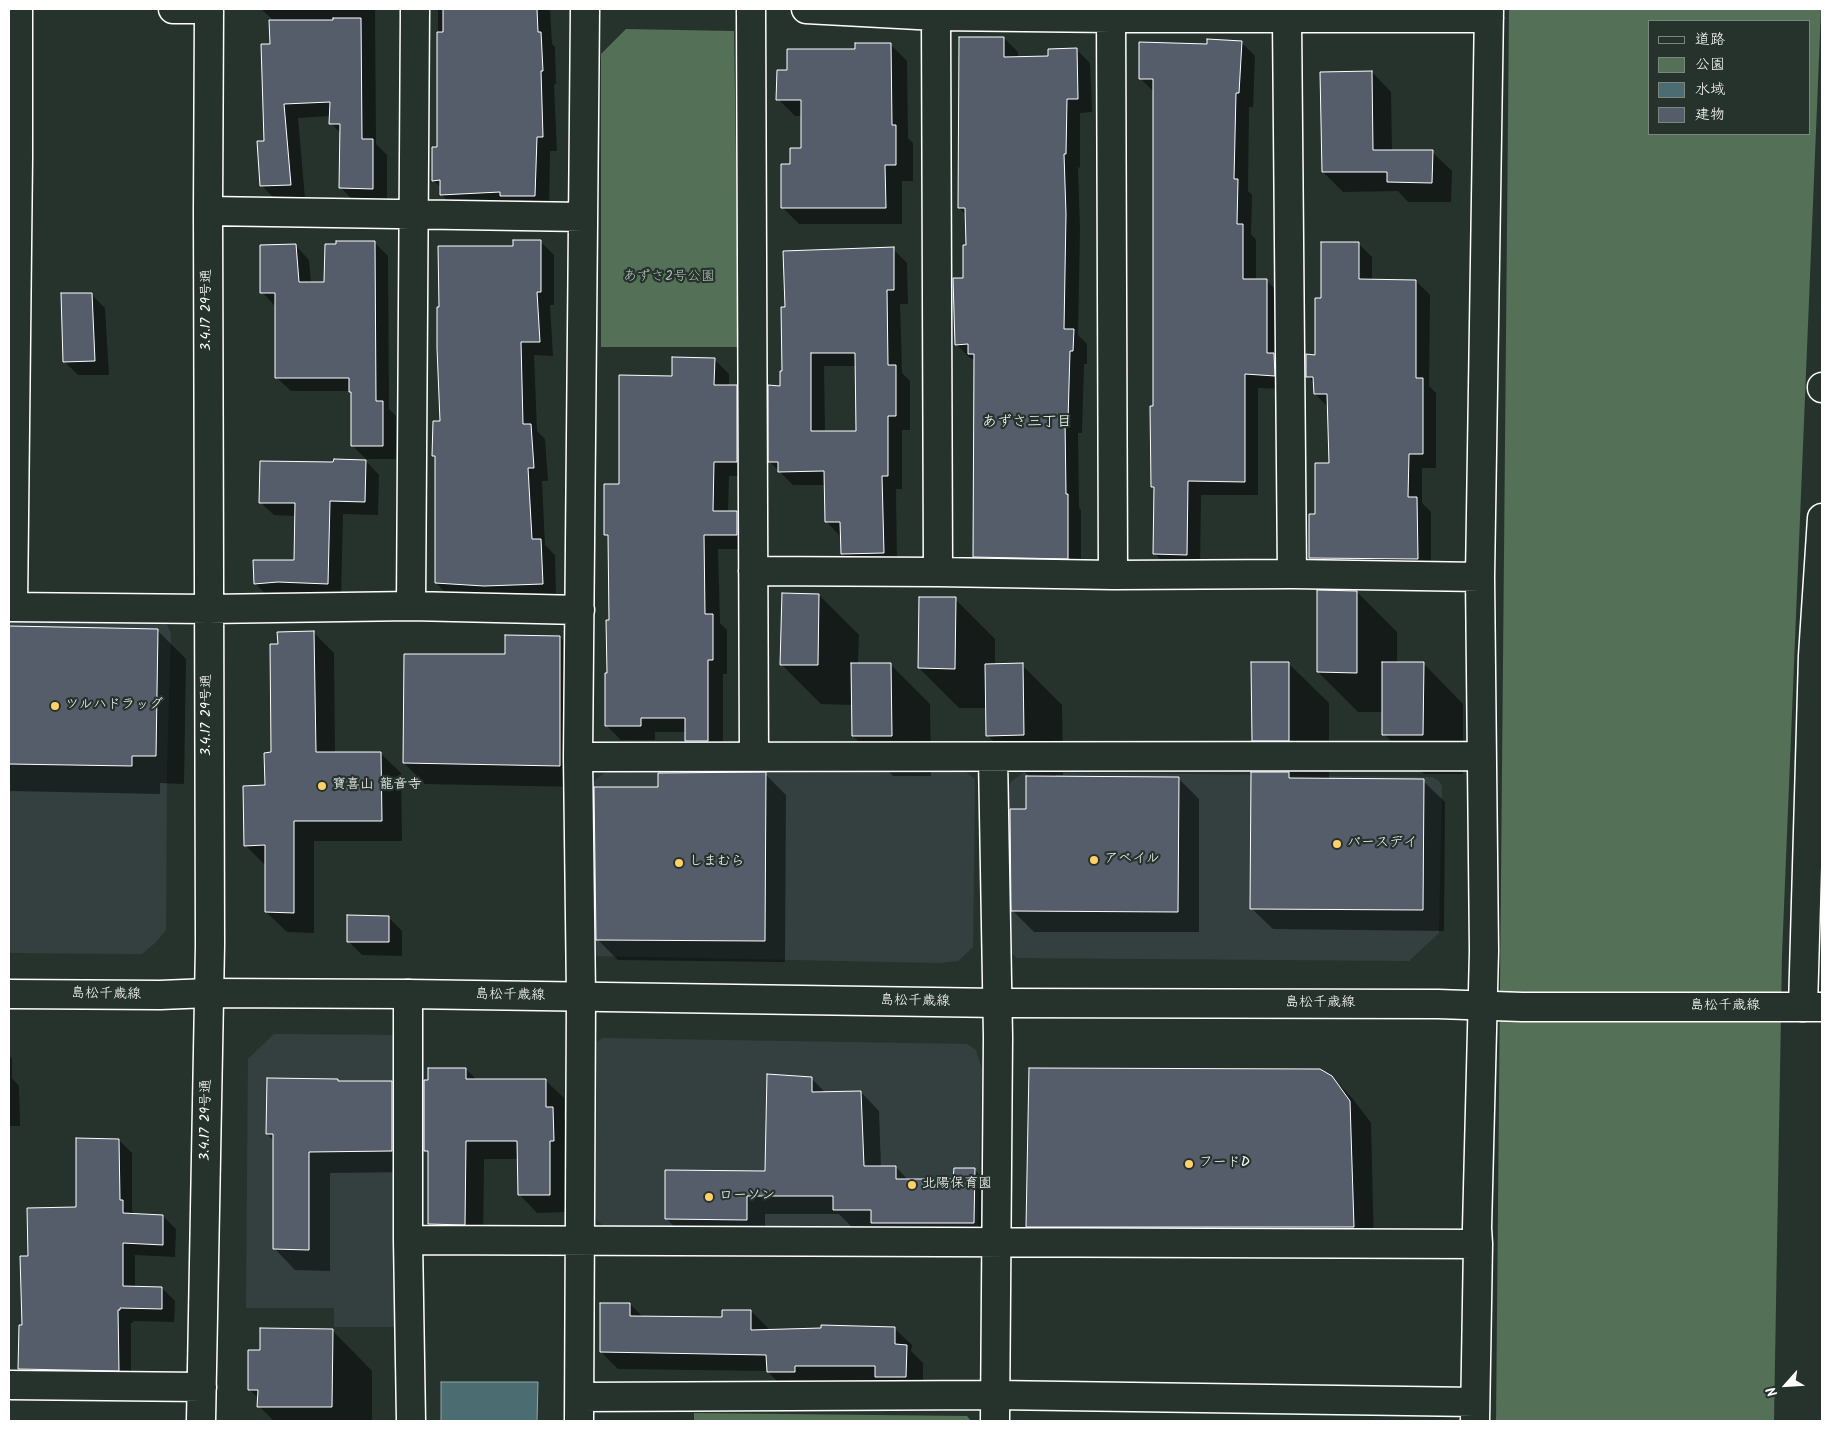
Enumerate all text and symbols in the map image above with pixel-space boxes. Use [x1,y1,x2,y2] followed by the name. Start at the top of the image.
[1648,20,1811,135] legend
[1695,28,1725,52] text: 道路
[1695,53,1725,77] text: 公園
[1695,78,1725,102] text: 水域
[1695,103,1725,127] text: 建物
[200,269,216,351] street label: 3.4.17 29号通
[623,270,715,286] park label: あずさ2号公園
[982,414,1072,432] district label: あずさ三丁目
[200,674,216,756] street label: 3.4.17 29号通
[65,698,163,714] place label: ツルハドラッグ
[49,700,61,712] marker: ツルハドラッグ
[332,778,422,794] place label: 寶喜山 龍音寺
[316,780,328,792] marker: 寶喜山 龍音寺
[1347,836,1417,852] place label: バースデイ
[1331,838,1343,850] marker: バースデイ
[1104,852,1160,868] place label: アベイル
[1088,854,1100,866] marker: アベイル
[689,855,745,871] place label: しまむら
[673,857,685,869] marker: しまむら
[71,986,141,1004] street label: 島松千歳線
[475,987,545,1005] street label: 島松千歳線
[880,993,950,1011] street label: 島松千歳線
[1285,996,1355,1012] street label: 島松千歳線
[1690,999,1760,1015] street label: 島松千歳線
[198,1079,216,1161] street label: 3.4.17 29号通
[1199,1156,1250,1172] place label: フードD
[1183,1158,1195,1170] marker: フードD
[922,1177,992,1193] place label: 北陽保育園
[906,1179,918,1191] marker: 北陽保育園
[719,1189,775,1205] place label: ローソン
[703,1191,715,1203] marker: ローソン
[1761,1360,1811,1410] north arrow
[1761,1383,1784,1400] text: N

